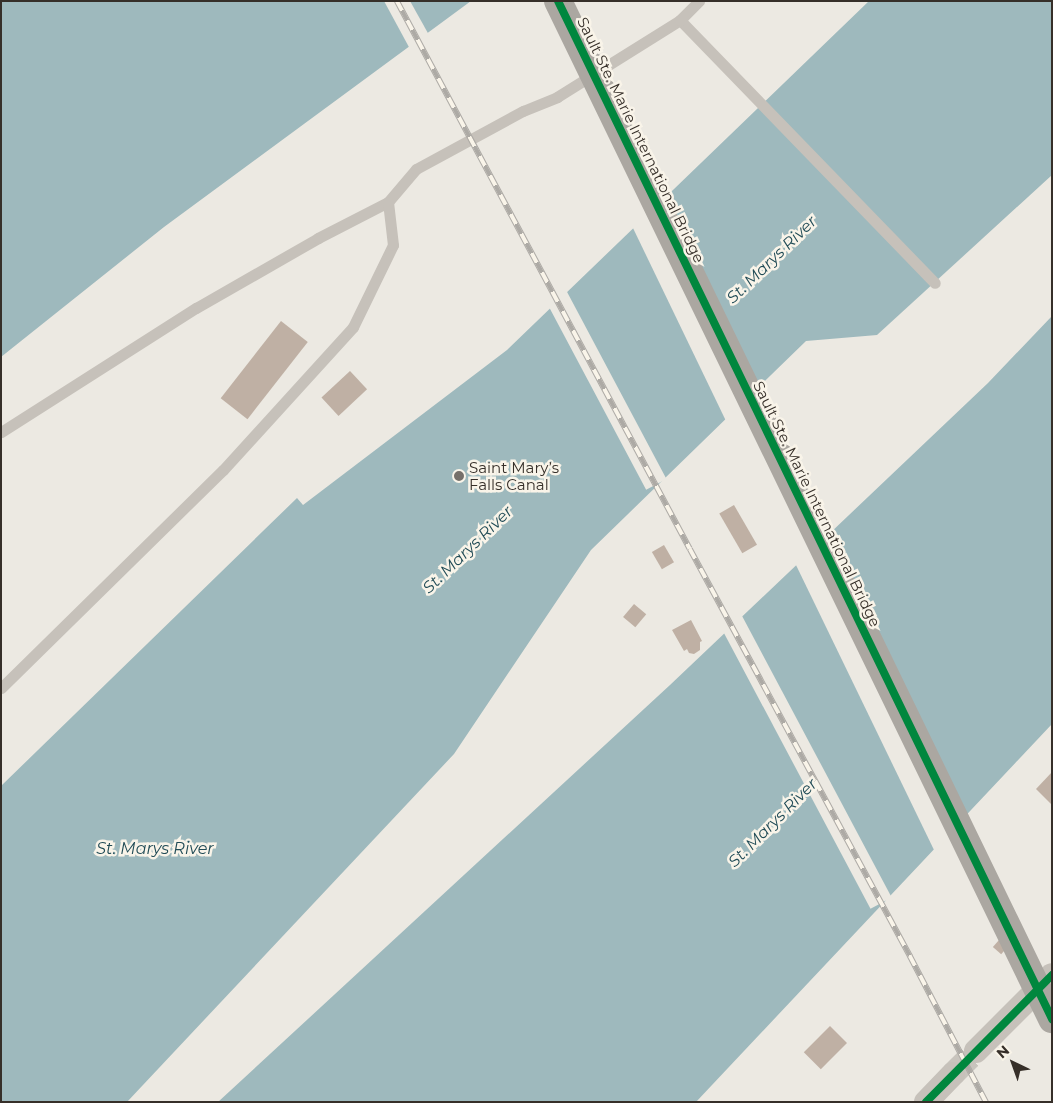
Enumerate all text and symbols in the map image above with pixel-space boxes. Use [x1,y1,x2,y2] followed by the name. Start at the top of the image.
[574,14,708,266] street label: Sault Ste. Marie International Bridge
[723,212,821,308] water label: St. Marys River
[750,378,884,630] street label: Sault Ste. Marie International Bridge
[469,458,559,493] place label: Saint Mary’s Falls Canal
[453,470,465,482] marker: Saint Mary’s Falls Canal
[419,502,517,598] water label: St. Marys River
[725,775,821,871] water label: St. Marys River
[96,839,214,859] water label: St. Marys River
[988,1038,1038,1088] north arrow
[993,1041,1013,1062] text: N

